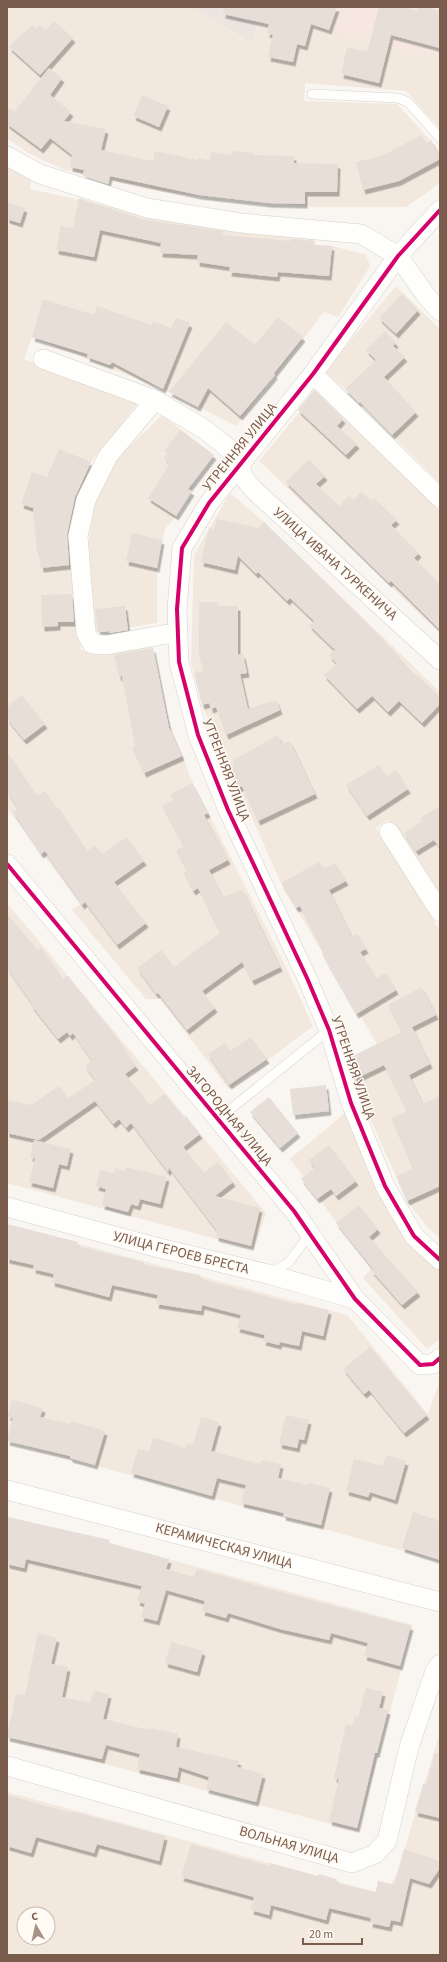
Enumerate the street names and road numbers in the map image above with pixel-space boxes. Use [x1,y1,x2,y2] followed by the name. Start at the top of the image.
[198,398,282,495] street label: УТРЕННЯЯ УЛИЦА
[269,503,402,625] street label: УЛИЦА ИВАНА ТУРКЕНИЧА
[197,716,255,824] street label: УТРЕННЯЯ УЛИЦА
[326,1014,380,1123] street label: УТРЕННЯЯ УЛИЦА
[181,1062,277,1171] street label: ЗАГОРОДНАЯ УЛИЦА
[111,1226,251,1280] street label: УЛИЦА ГЕРОЕВ БРЕСТА
[153,1518,295,1574] street label: КЕРАМИЧЕСКАЯ УЛИЦА
[237,1821,342,1869] street label: ВОЛЬНАЯ УЛИЦА

